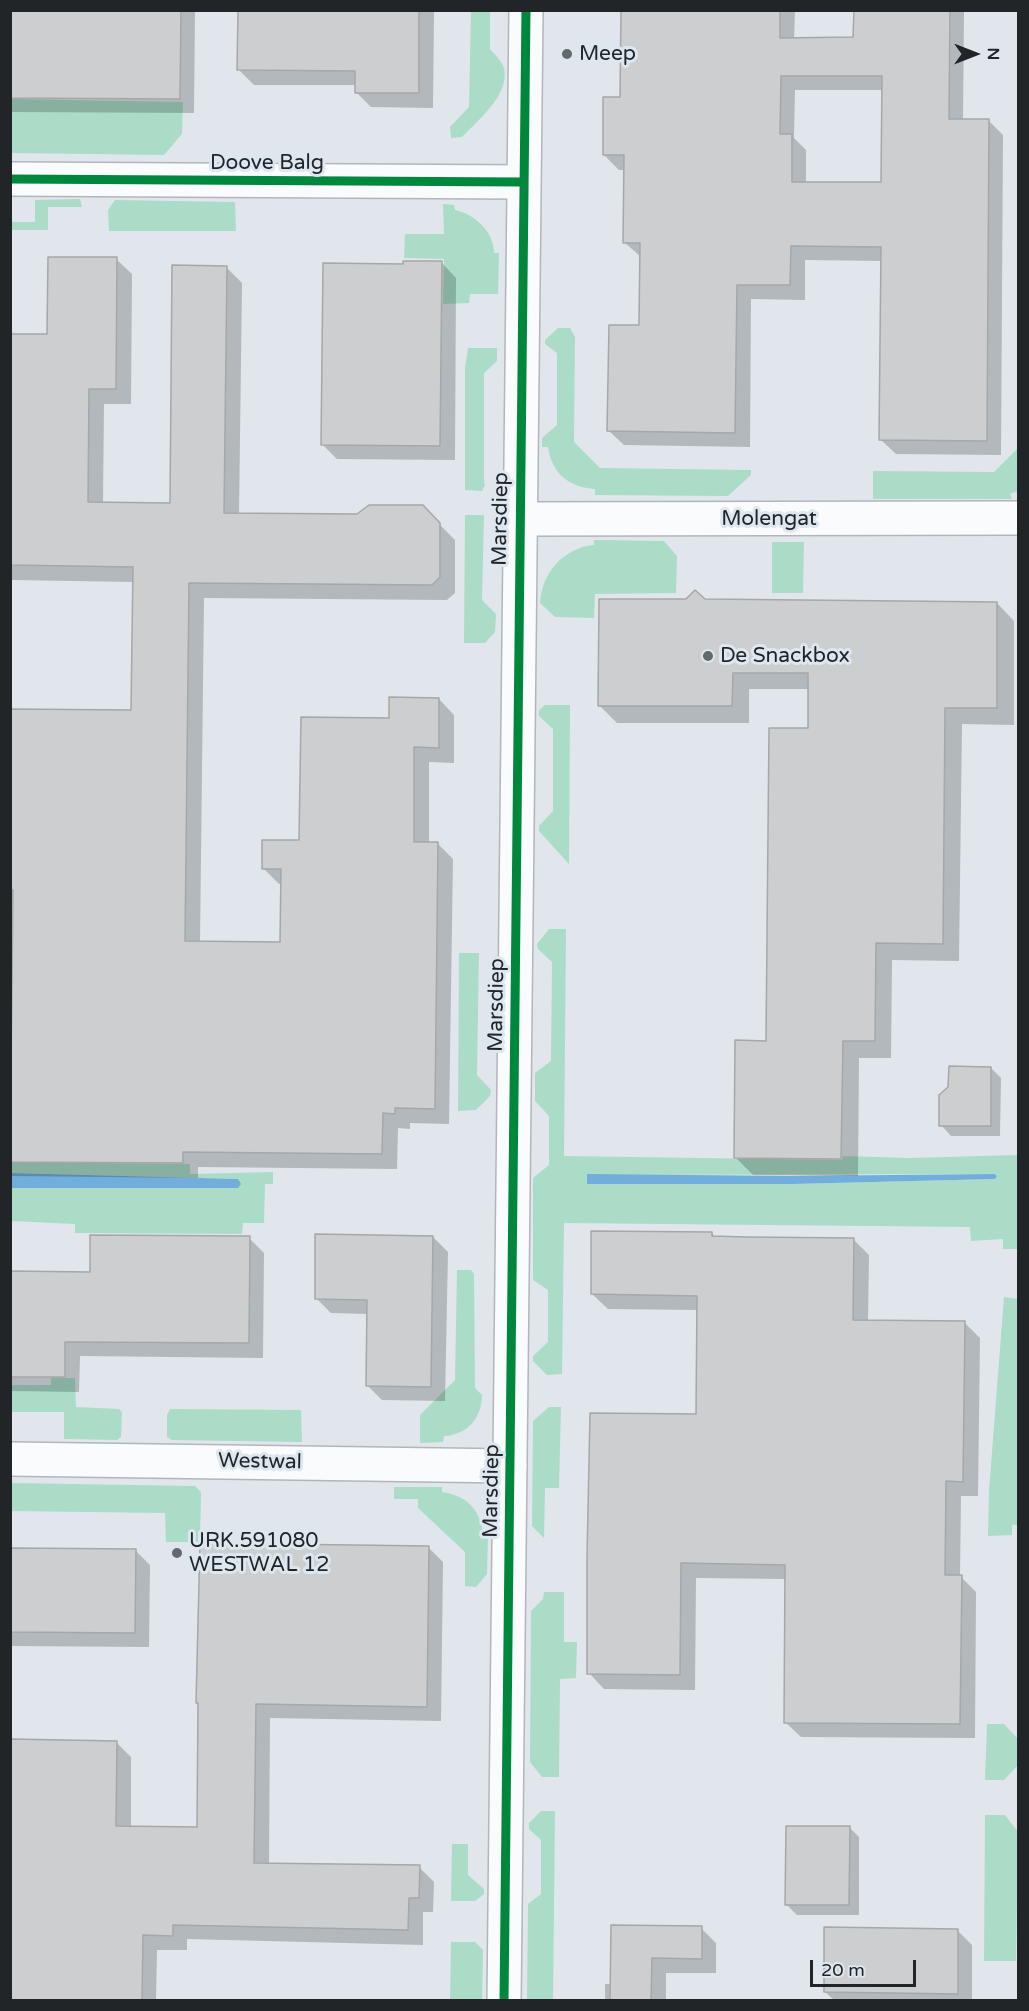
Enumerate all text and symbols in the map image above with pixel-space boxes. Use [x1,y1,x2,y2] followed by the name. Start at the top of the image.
[945,24,1005,84] north arrow
[579,41,636,67] place label: Meep
[560,47,574,61] marker: Meep
[983,48,1003,60] text: N
[210,150,324,176] street label: Doove Balg
[488,472,514,566] street label: Marsdiep
[721,506,817,532] street label: Molengat
[720,643,850,669] place label: De Snackbox
[701,649,715,663] marker: De Snackbox
[484,958,510,1052] street label: Marsdiep
[479,1444,505,1538] street label: Marsdiep
[218,1449,302,1475] street label: Westwal
[189,1528,329,1578] place label: URK.591080 WESTWAL 12
[170,1546,184,1560] marker: URK.591080 WESTWAL 12
[813,1948,920,1986] scale bar
[821,1959,865,1981] text: 20 m

